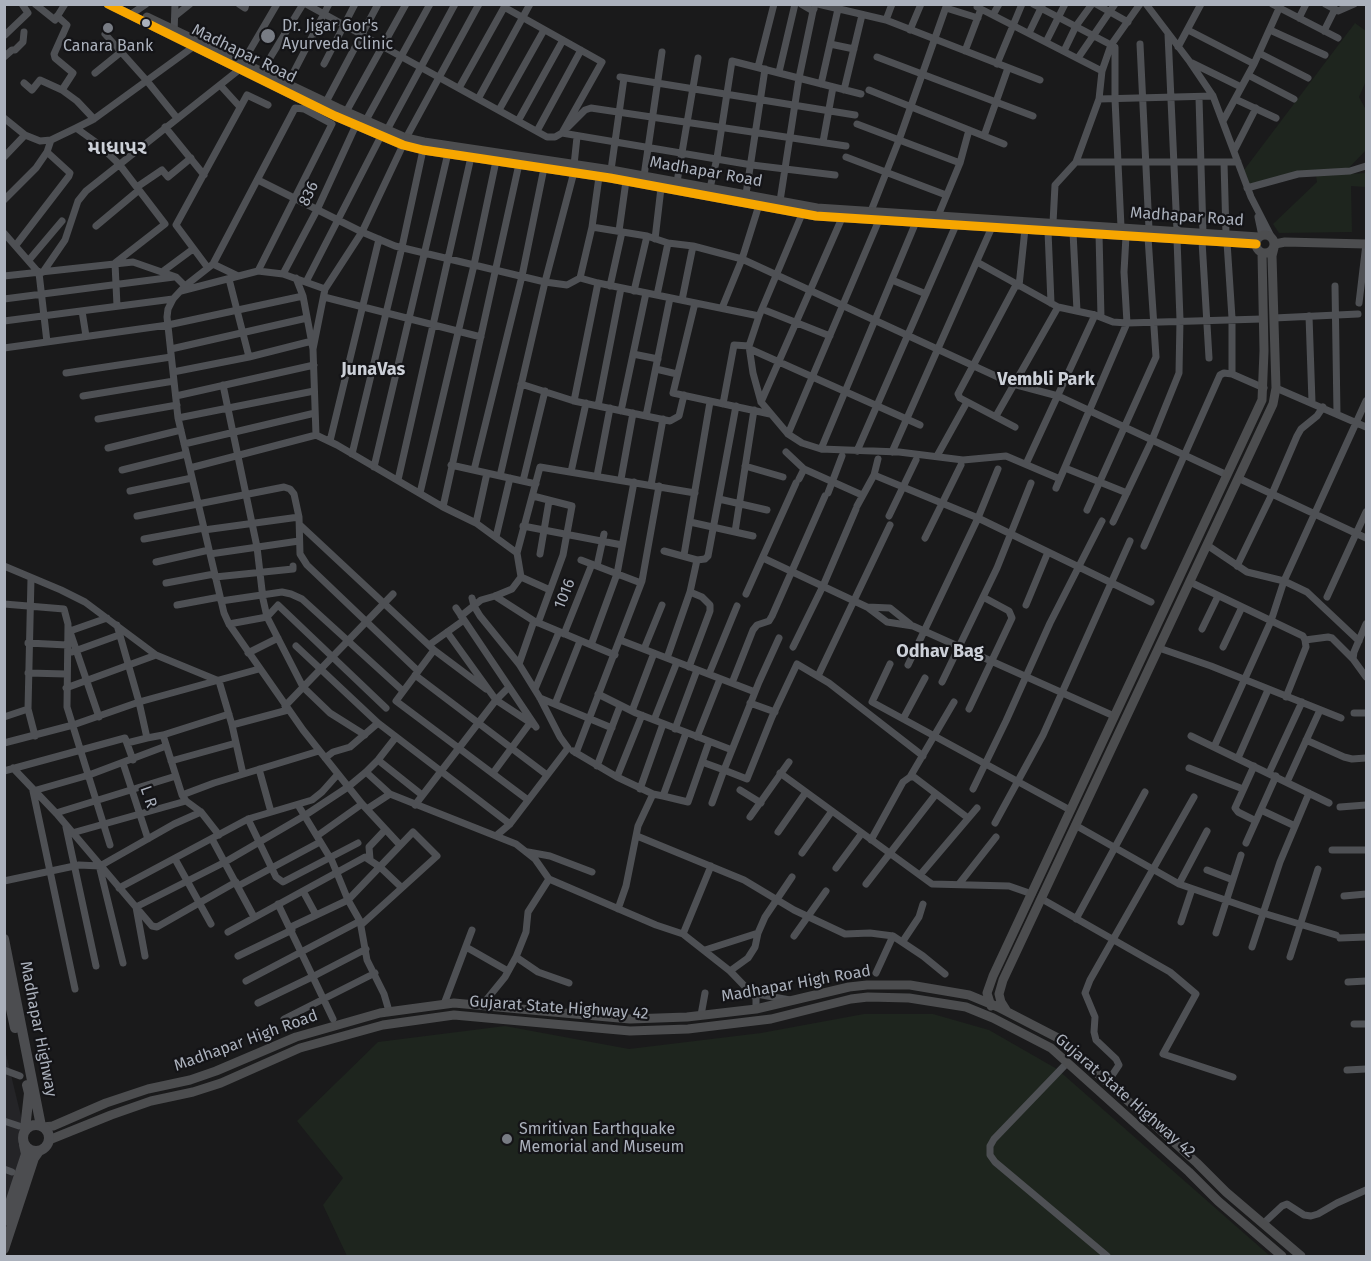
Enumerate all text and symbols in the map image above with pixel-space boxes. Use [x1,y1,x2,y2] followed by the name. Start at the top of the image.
[140,17,152,29] unlabelled marker
[282,17,393,55] place label: Dr. Jigar Gor's Ayurveda Clinic
[188,20,300,88] street label: Madhapar Road
[101,21,115,35] marker: Canara Bank
[259,27,277,45] marker: Dr. Jigar Gor's Ayurveda Clinic
[63,37,153,57] place label: Canara Bank
[88,136,146,160] district label: માધાપર
[648,153,764,191] street label: Madhapar Road
[295,178,323,210] street label: 836
[1129,203,1245,231] street label: Madhapar Road
[341,359,405,381] district label: JunaVas
[997,369,1095,391] district label: Vembli Park
[550,576,580,612] street label: 1016
[896,641,984,663] district label: Odhav Bag
[135,784,161,810] street label: L R
[15,959,61,1099] street label: Madhapar Highway
[720,961,872,1007] street label: Madhapar High Road
[469,992,649,1024] street label: Gujarat State Highway 42
[172,1006,320,1076] street label: Madhapar High Road
[1051,1030,1199,1162] street label: Gujarat State Highway 42
[519,1120,684,1158] place label: Smritivan Earthquake Memorial and Museum
[500,1132,514,1146] marker: Smritivan Earthquake Memorial and Museum

